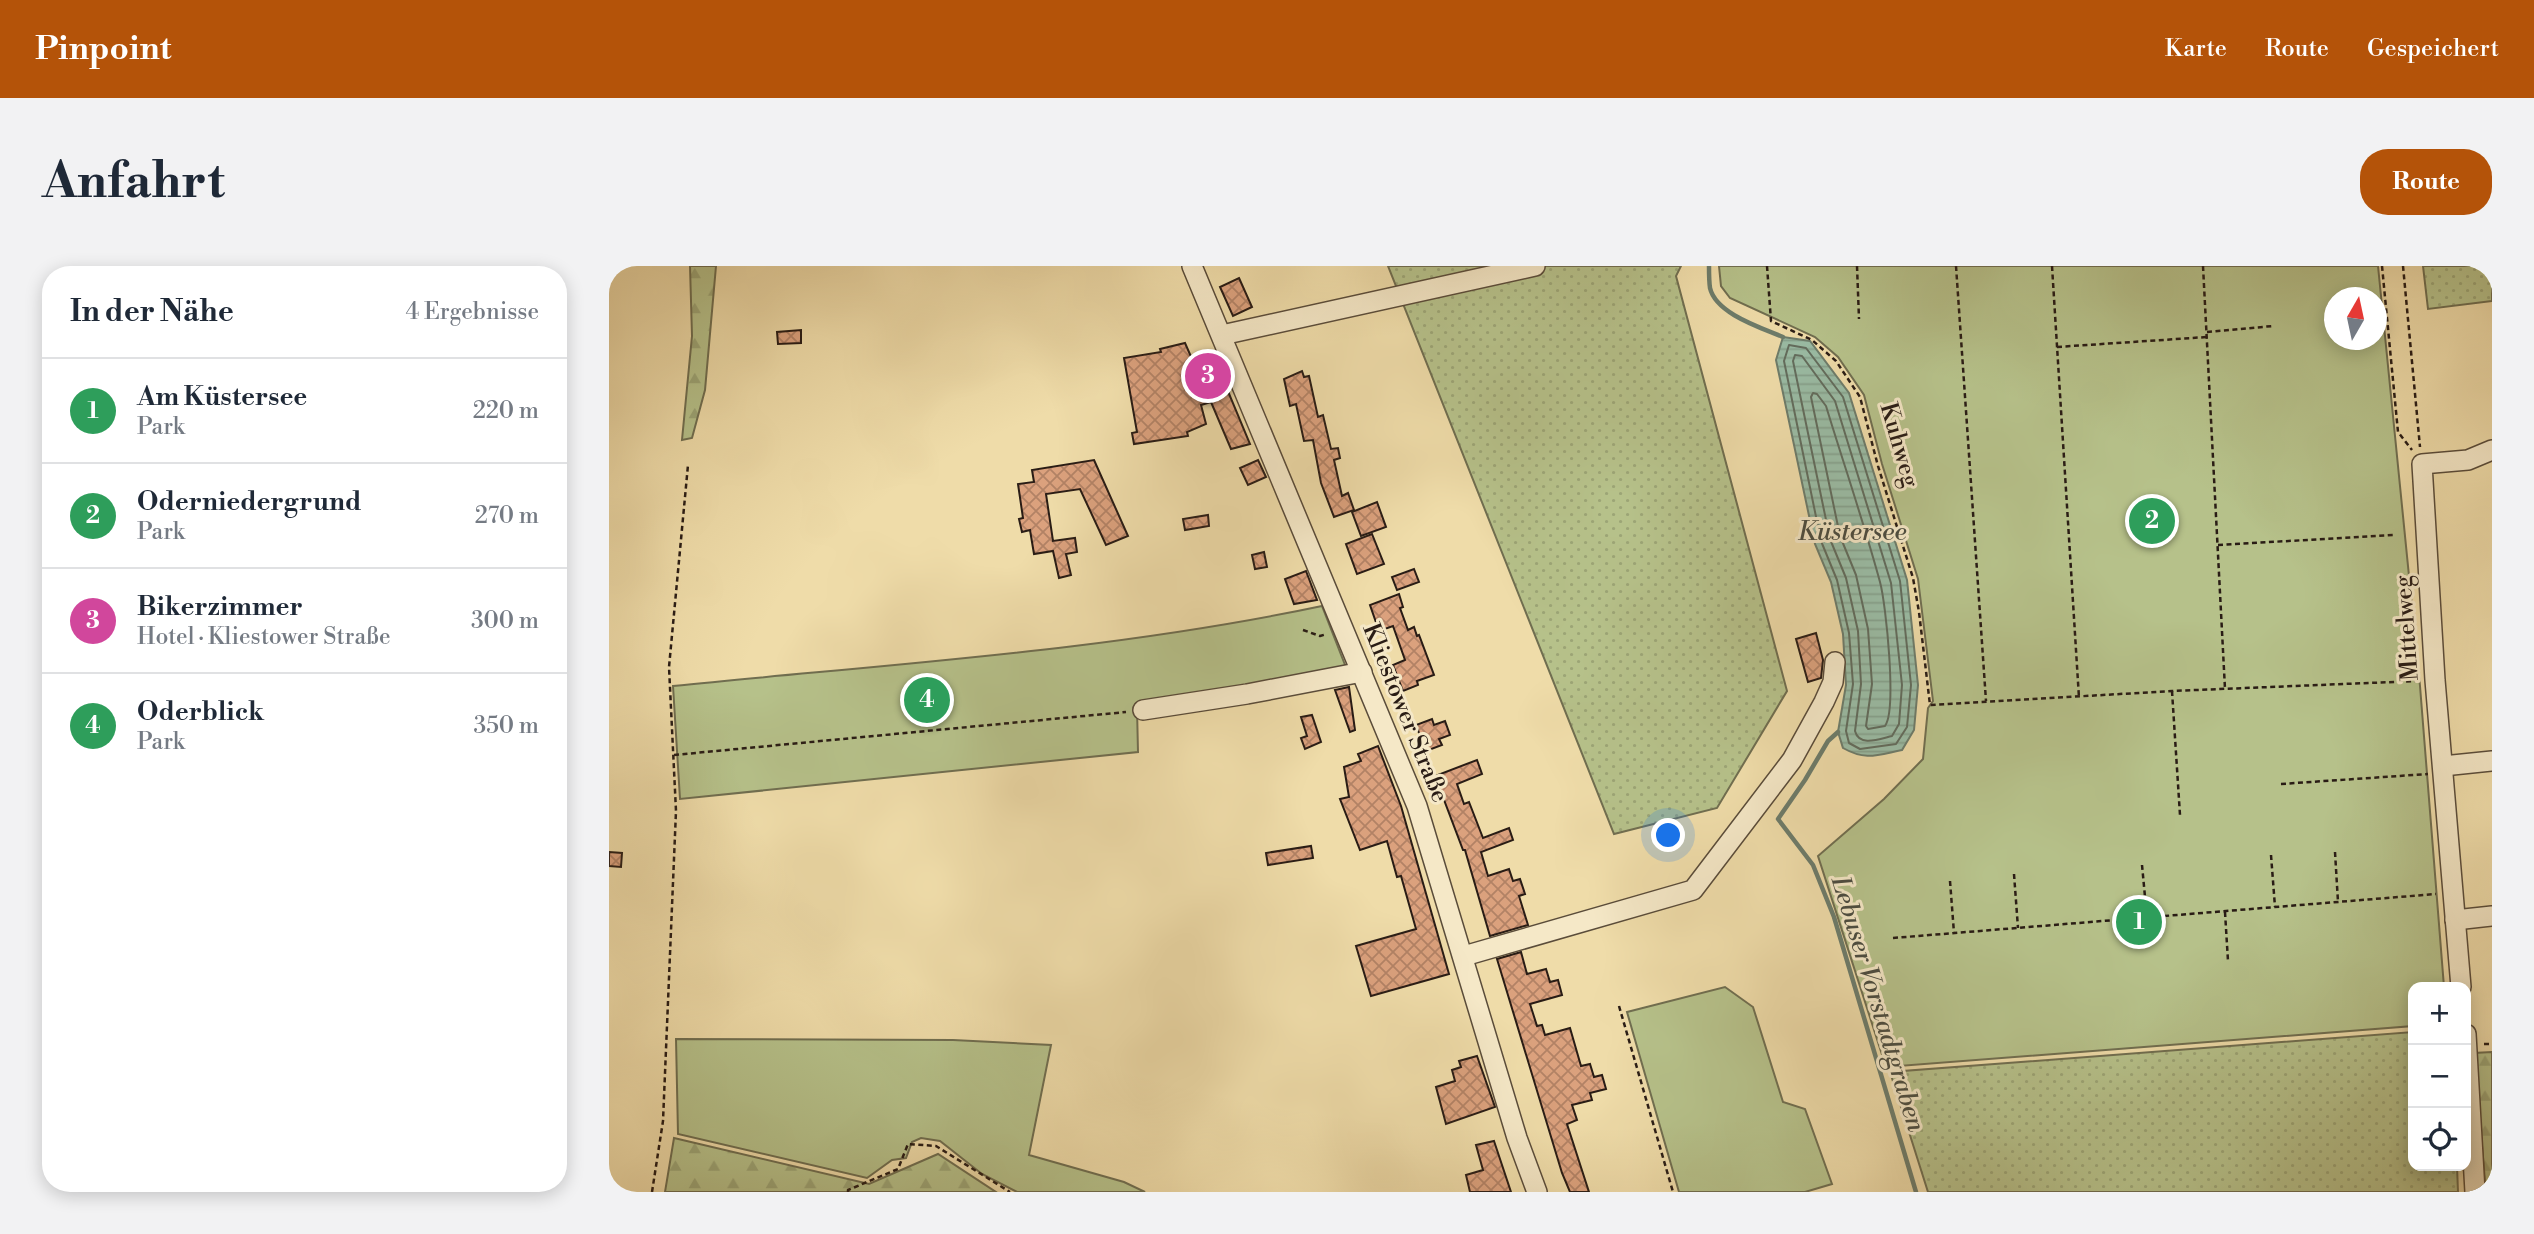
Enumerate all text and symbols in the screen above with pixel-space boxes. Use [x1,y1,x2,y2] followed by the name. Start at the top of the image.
[35,29,172,70] text: Pinpoint
[2165,34,2227,64] text: Karte
[2265,34,2329,64] text: Route
[2367,34,2499,64] text: Gespeichert
[2360,149,2492,215] button: Route
[42,152,225,213] text: Anfahrt
[2324,287,2387,350] north arrow
[70,293,234,331] text: In der Nähe
[406,298,539,326] text: 4 Ergebnisse
[1185,350,1231,402] pin: 3
[137,381,307,413] text: Am Küstersee
[87,397,99,425] text: 1
[473,397,539,425] text: 220 m
[1873,399,1926,491] street label: Kuhweg
[137,413,185,441] text: Park
[137,486,361,518] text: Oderniedergrund
[2129,495,2175,547] pin: 2
[86,502,100,530] text: 2
[475,502,539,530] text: 270 m
[1797,516,1907,548] water label: Küstersee
[137,518,185,546] text: Park
[2388,574,2426,682] street label: Mittelweg
[137,591,303,623] text: Bikerzimmer
[86,607,100,635] text: 3
[471,607,539,635] text: 300 m
[1355,619,1455,807] street label: Kliestower Straße
[137,623,391,651] text: Hotel · Kliestower Straße
[904,674,950,726] pin: 4
[137,696,264,728] text: Oderblick
[85,712,101,740] text: 4
[473,712,539,740] text: 350 m
[137,728,185,756] text: Park
[1651,818,1685,852] your location
[1824,871,1932,1136] water label: Lebuser Vorstadtgraben
[2116,896,2162,948] pin: 1
[2408,982,2471,1171] map controls
[2408,982,2471,1045] button: +
[2408,1045,2471,1108] button: −
[2408,1108,2471,1171] button: locate

